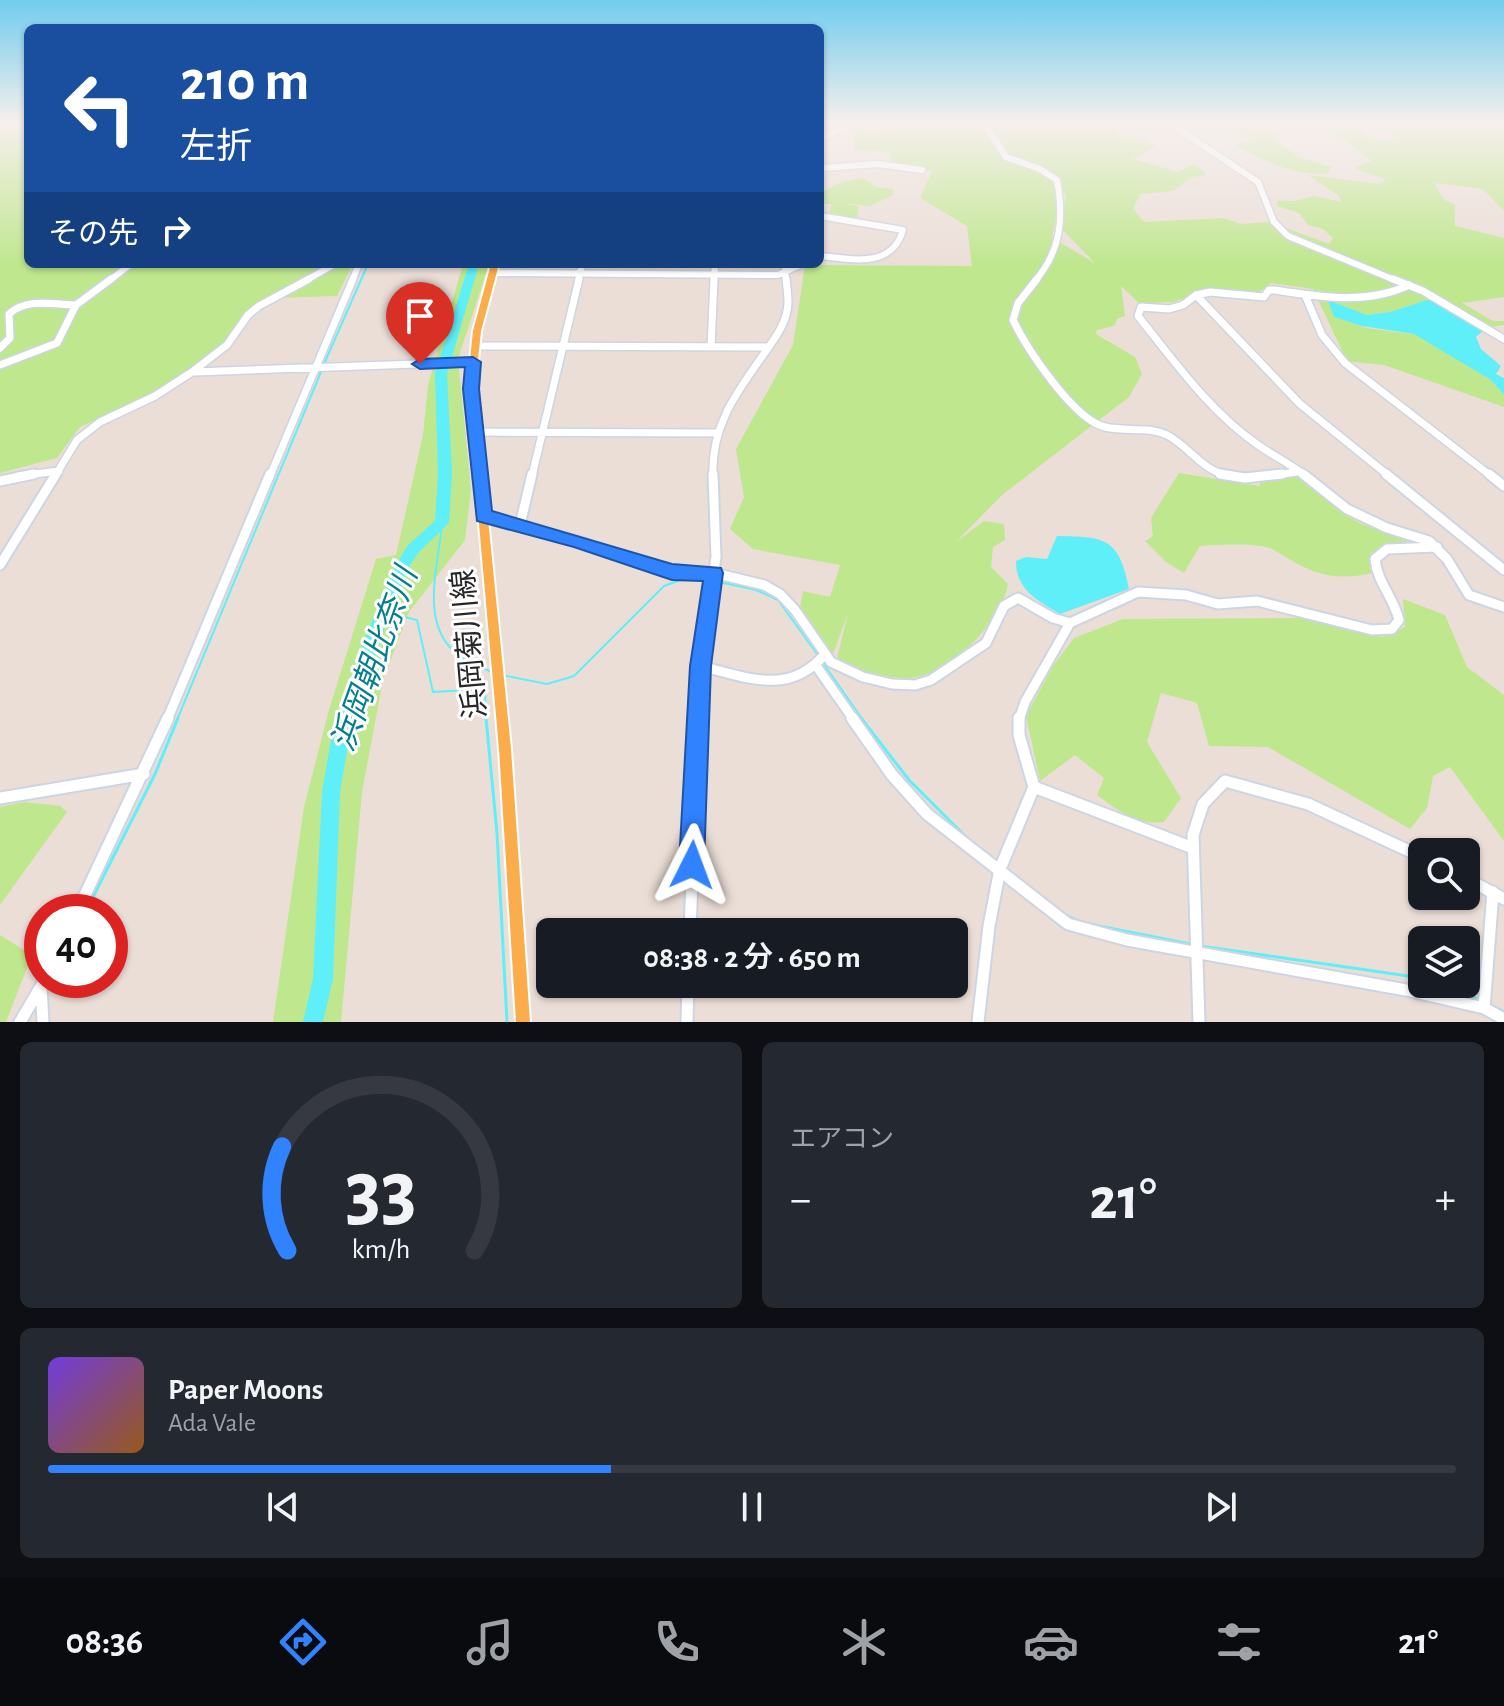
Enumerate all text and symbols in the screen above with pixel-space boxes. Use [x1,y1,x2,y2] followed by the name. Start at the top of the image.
[180,54,309,110] text: 210 m
[48,56,152,160] icon: left
[180,129,252,165] text: 左折
[154,208,198,252] icon: right
[48,219,138,249] text: その先
[386,282,454,364] pin
[398,294,442,338] icon: arrive
[326,561,424,755] water label: 浜岡朝比奈川
[447,568,491,720] street label: 浜岡菊川線
[650,823,734,907] position arrow
[1408,838,1480,998] map controls
[1408,838,1480,910] button: search
[24,894,128,998] speed limit sign: 40
[1408,926,1480,998] button: layers
[643,943,861,973] text: 08:38 · 2 分 · 650 m
[790,1126,894,1152] text: エアコン
[345,1150,417,1234] text: 33
[1089,1170,1157,1230] text: 21°
[790,1178,811,1222] text: −
[1435,1178,1456,1222] text: +
[352,1235,410,1264] text: km/h
[168,1375,323,1405] text: Paper Moons
[168,1410,256,1436] text: Ada Vale
[261,1485,305,1529] icon: previous
[730,1485,774,1529] icon: pause
[1199,1485,1243,1529] icon: next
[275,1614,331,1670] icon: directions
[462,1614,518,1670] icon: music
[649,1614,705,1670] icon: phone
[836,1614,892,1670] icon: climate
[1023,1614,1079,1670] icon: car
[1211,1614,1267,1670] icon: filters
[66,1624,143,1660] text: 08:36
[1398,1624,1438,1660] text: 21°

